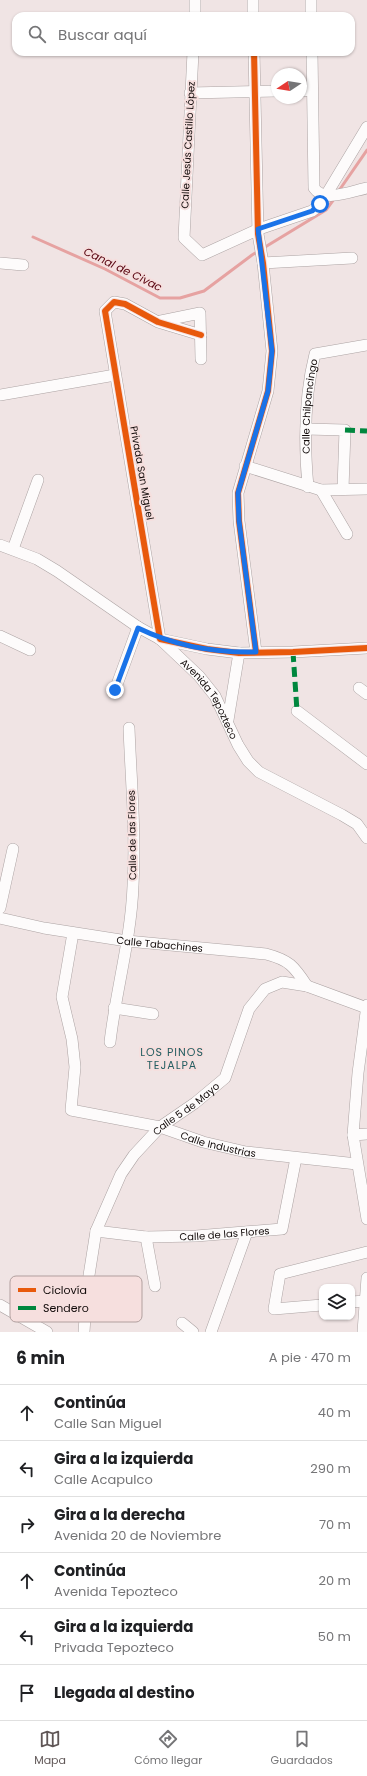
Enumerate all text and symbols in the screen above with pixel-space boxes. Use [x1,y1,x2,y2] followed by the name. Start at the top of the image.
[12,12,355,56] search box
[26,23,48,45] icon: search
[58,24,147,45] text: Buscar aquí
[271,68,307,104] north arrow
[177,81,199,209] street label: Calle Jesús Castillo López
[311,195,329,213] route start
[81,243,165,295] water label: Canal de Civac
[298,357,321,454] street label: Calle Chilpancingo
[126,425,158,521] street label: Privada San Miguel
[177,655,242,742] street label: Avenida Tepozteco
[106,681,124,699] route end
[124,790,140,880] street label: Calle de las Flores
[115,932,204,956] street label: Calle Tabachines
[140,1044,204,1073] district label: LOS PINOS TEJALPA
[149,1078,222,1138] street label: Calle 5 de Mayo
[179,1127,257,1161] street label: Calle Industrias
[179,1223,270,1244] street label: Calle de las Flores
[10,1276,142,1322] legend
[43,1282,87,1298] text: Ciclovía
[319,1284,355,1320] map controls
[319,1284,355,1320] button: layers
[43,1300,89,1316] text: Sendero
[16,1346,65,1370] text: 6 min
[269,1348,351,1367] text: A pie · 470 m
[54,1392,126,1413] text: Continúa
[16,1402,38,1424] icon: ahead
[318,1403,351,1422] text: 40 m
[54,1414,162,1433] text: Calle San Miguel
[54,1448,193,1469] text: Gira a la izquierda
[16,1458,38,1480] icon: left
[310,1459,351,1478] text: 290 m
[54,1470,153,1489] text: Calle Acapulco
[54,1504,185,1525] text: Gira a la derecha
[16,1514,38,1536] icon: right
[319,1515,351,1534] text: 70 m
[54,1526,221,1545] text: Avenida 20 de Noviembre
[54,1560,126,1581] text: Continúa
[16,1570,38,1592] icon: ahead
[318,1571,351,1590] text: 20 m
[54,1582,178,1601] text: Avenida Tepozteco
[54,1616,193,1637] text: Gira a la izquierda
[16,1626,38,1648] icon: left
[318,1627,351,1646] text: 50 m
[54,1638,174,1657] text: Privada Tepozteco
[16,1682,38,1704] icon: arrive
[54,1682,195,1703] text: Llegada al destino
[34,1728,66,1769] tab: Mapa
[134,1728,202,1769] tab: Cómo llegar
[271,1728,333,1769] tab: Guardados

